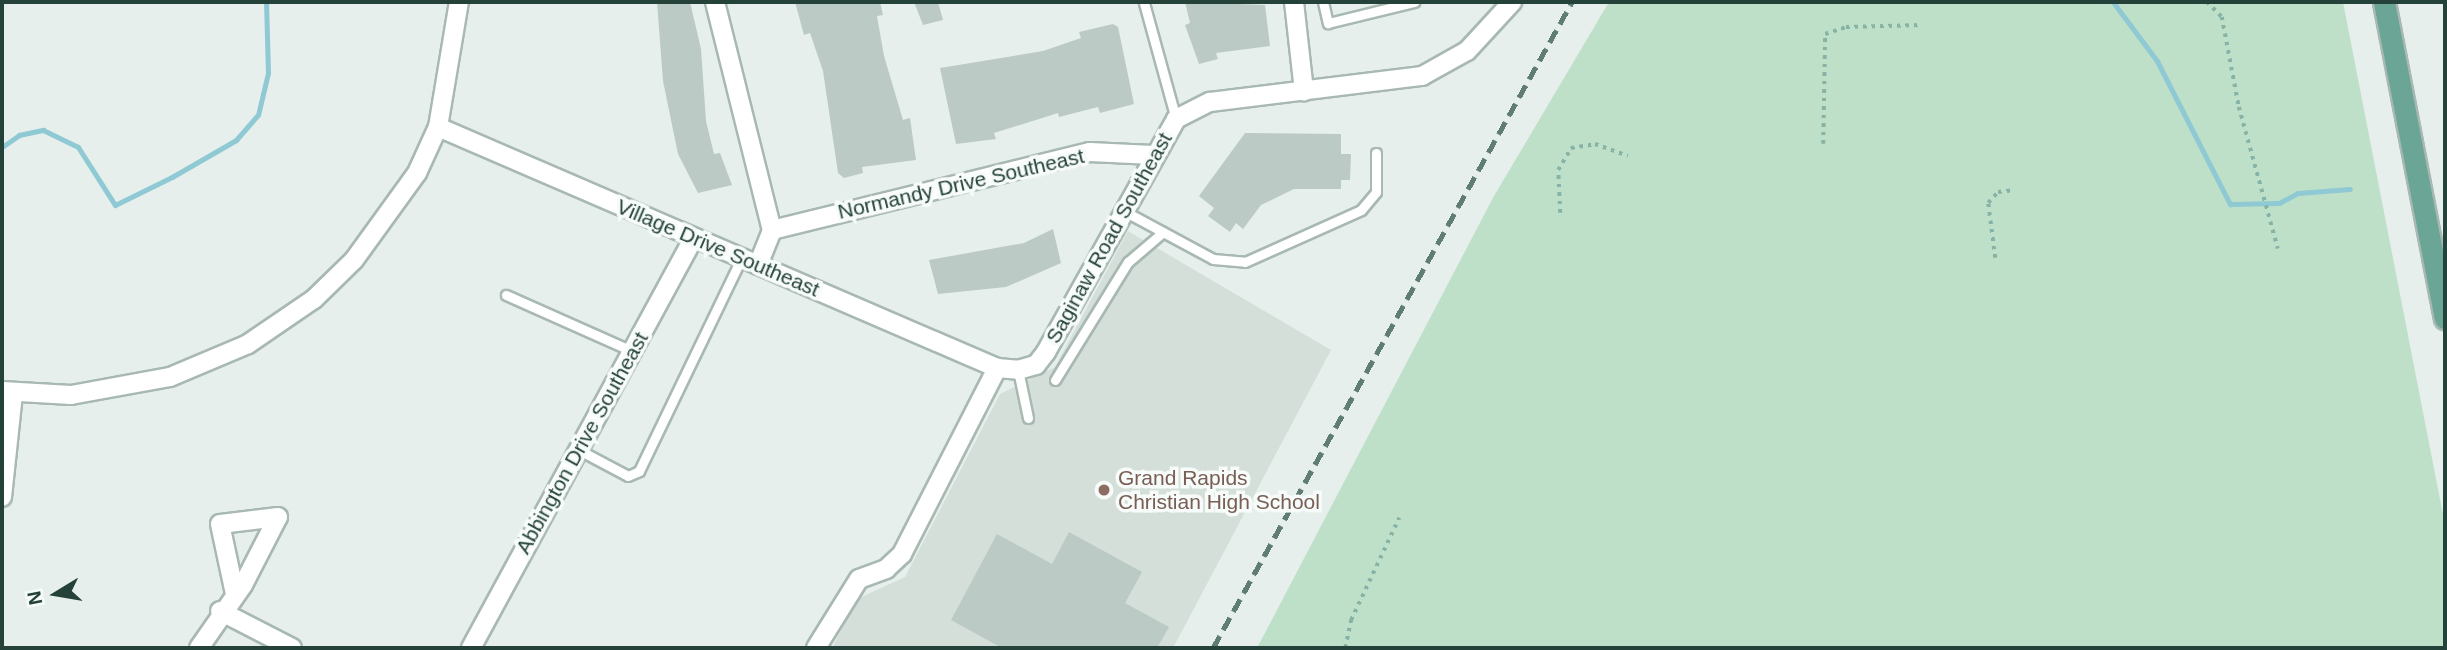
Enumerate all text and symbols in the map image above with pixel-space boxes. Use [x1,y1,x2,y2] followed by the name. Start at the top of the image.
[1041,128,1177,348] street label: Saginaw Road Southeast
[835,143,1087,225] street label: Normandy Drive Southeast
[613,194,823,302] street label: Village Drive Southeast
[510,328,654,558] street label: Abbington Drive Southeast
[1118,465,1320,515] place label: Grand Rapids Christian High School
[1096,482,1112,498] marker: Grand Rapids Christian High School
[21,559,91,629] north arrow
[23,589,47,607] text: N

